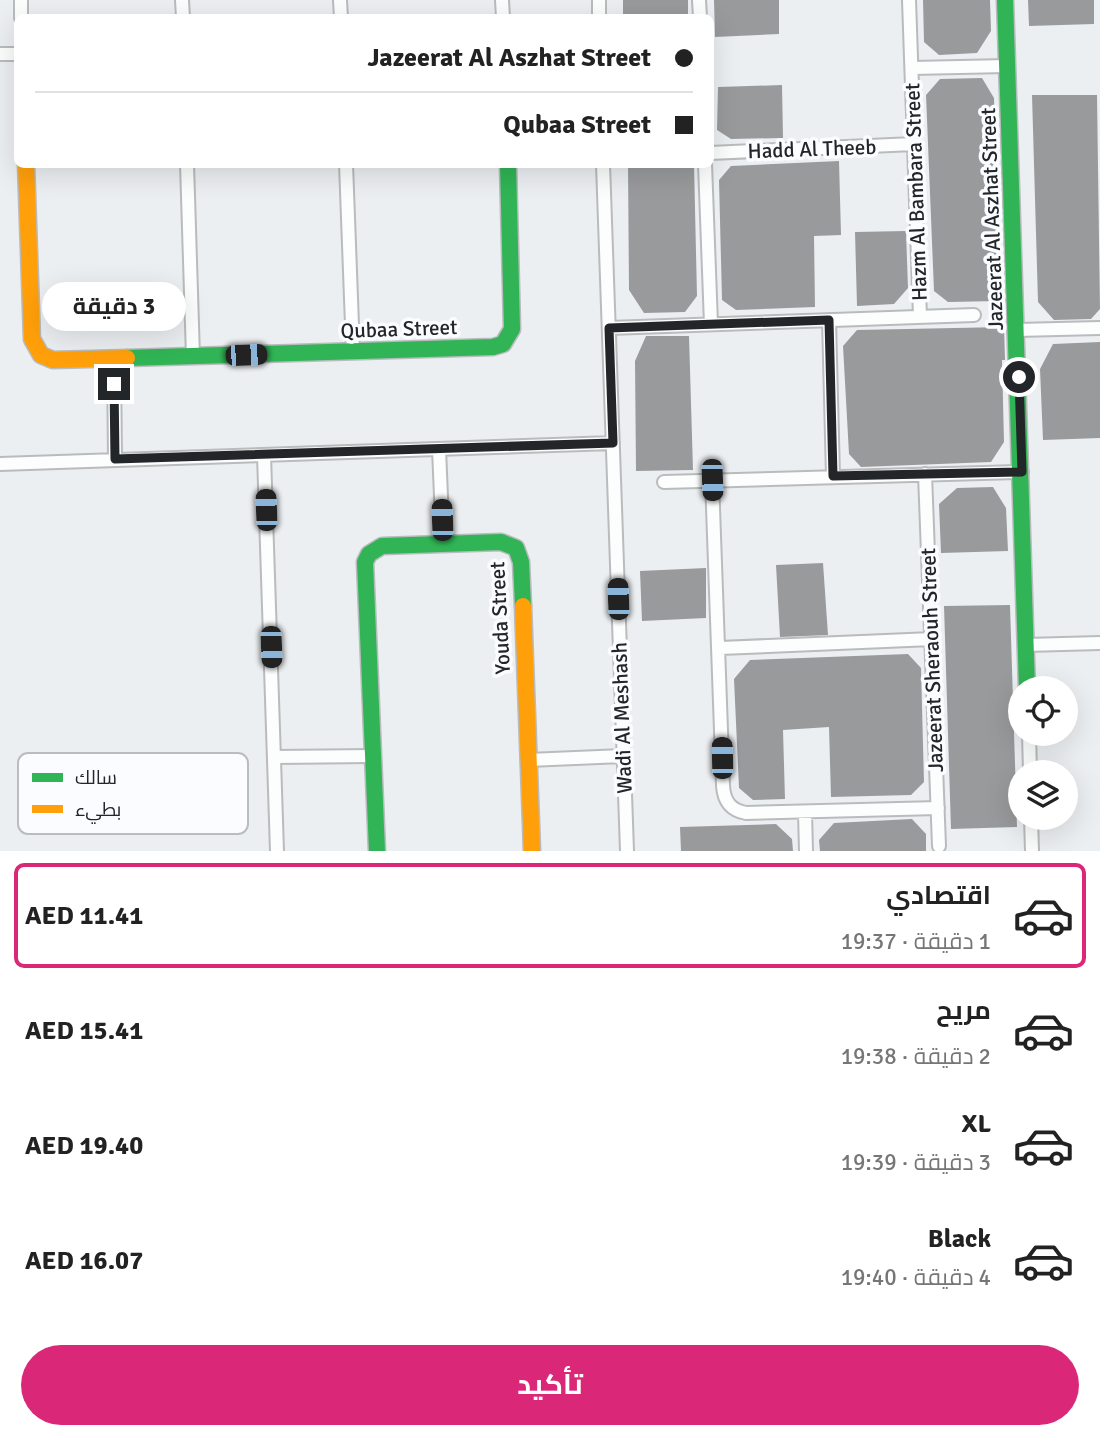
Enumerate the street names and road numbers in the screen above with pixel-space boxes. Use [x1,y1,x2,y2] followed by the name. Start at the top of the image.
[899,82,933,302] street label: Hazm Al Bambara Street
[975,107,1009,331] street label: Jazeerat Al Aszhat Street
[747,134,877,164] street label: Hadd Al Theeb
[340,314,458,344] street label: Qubaa Street
[915,547,949,773] street label: Jazeerat Sheraouh Street
[484,561,516,675] street label: Youda Street
[606,642,638,794] street label: Wadi Al Meshash

